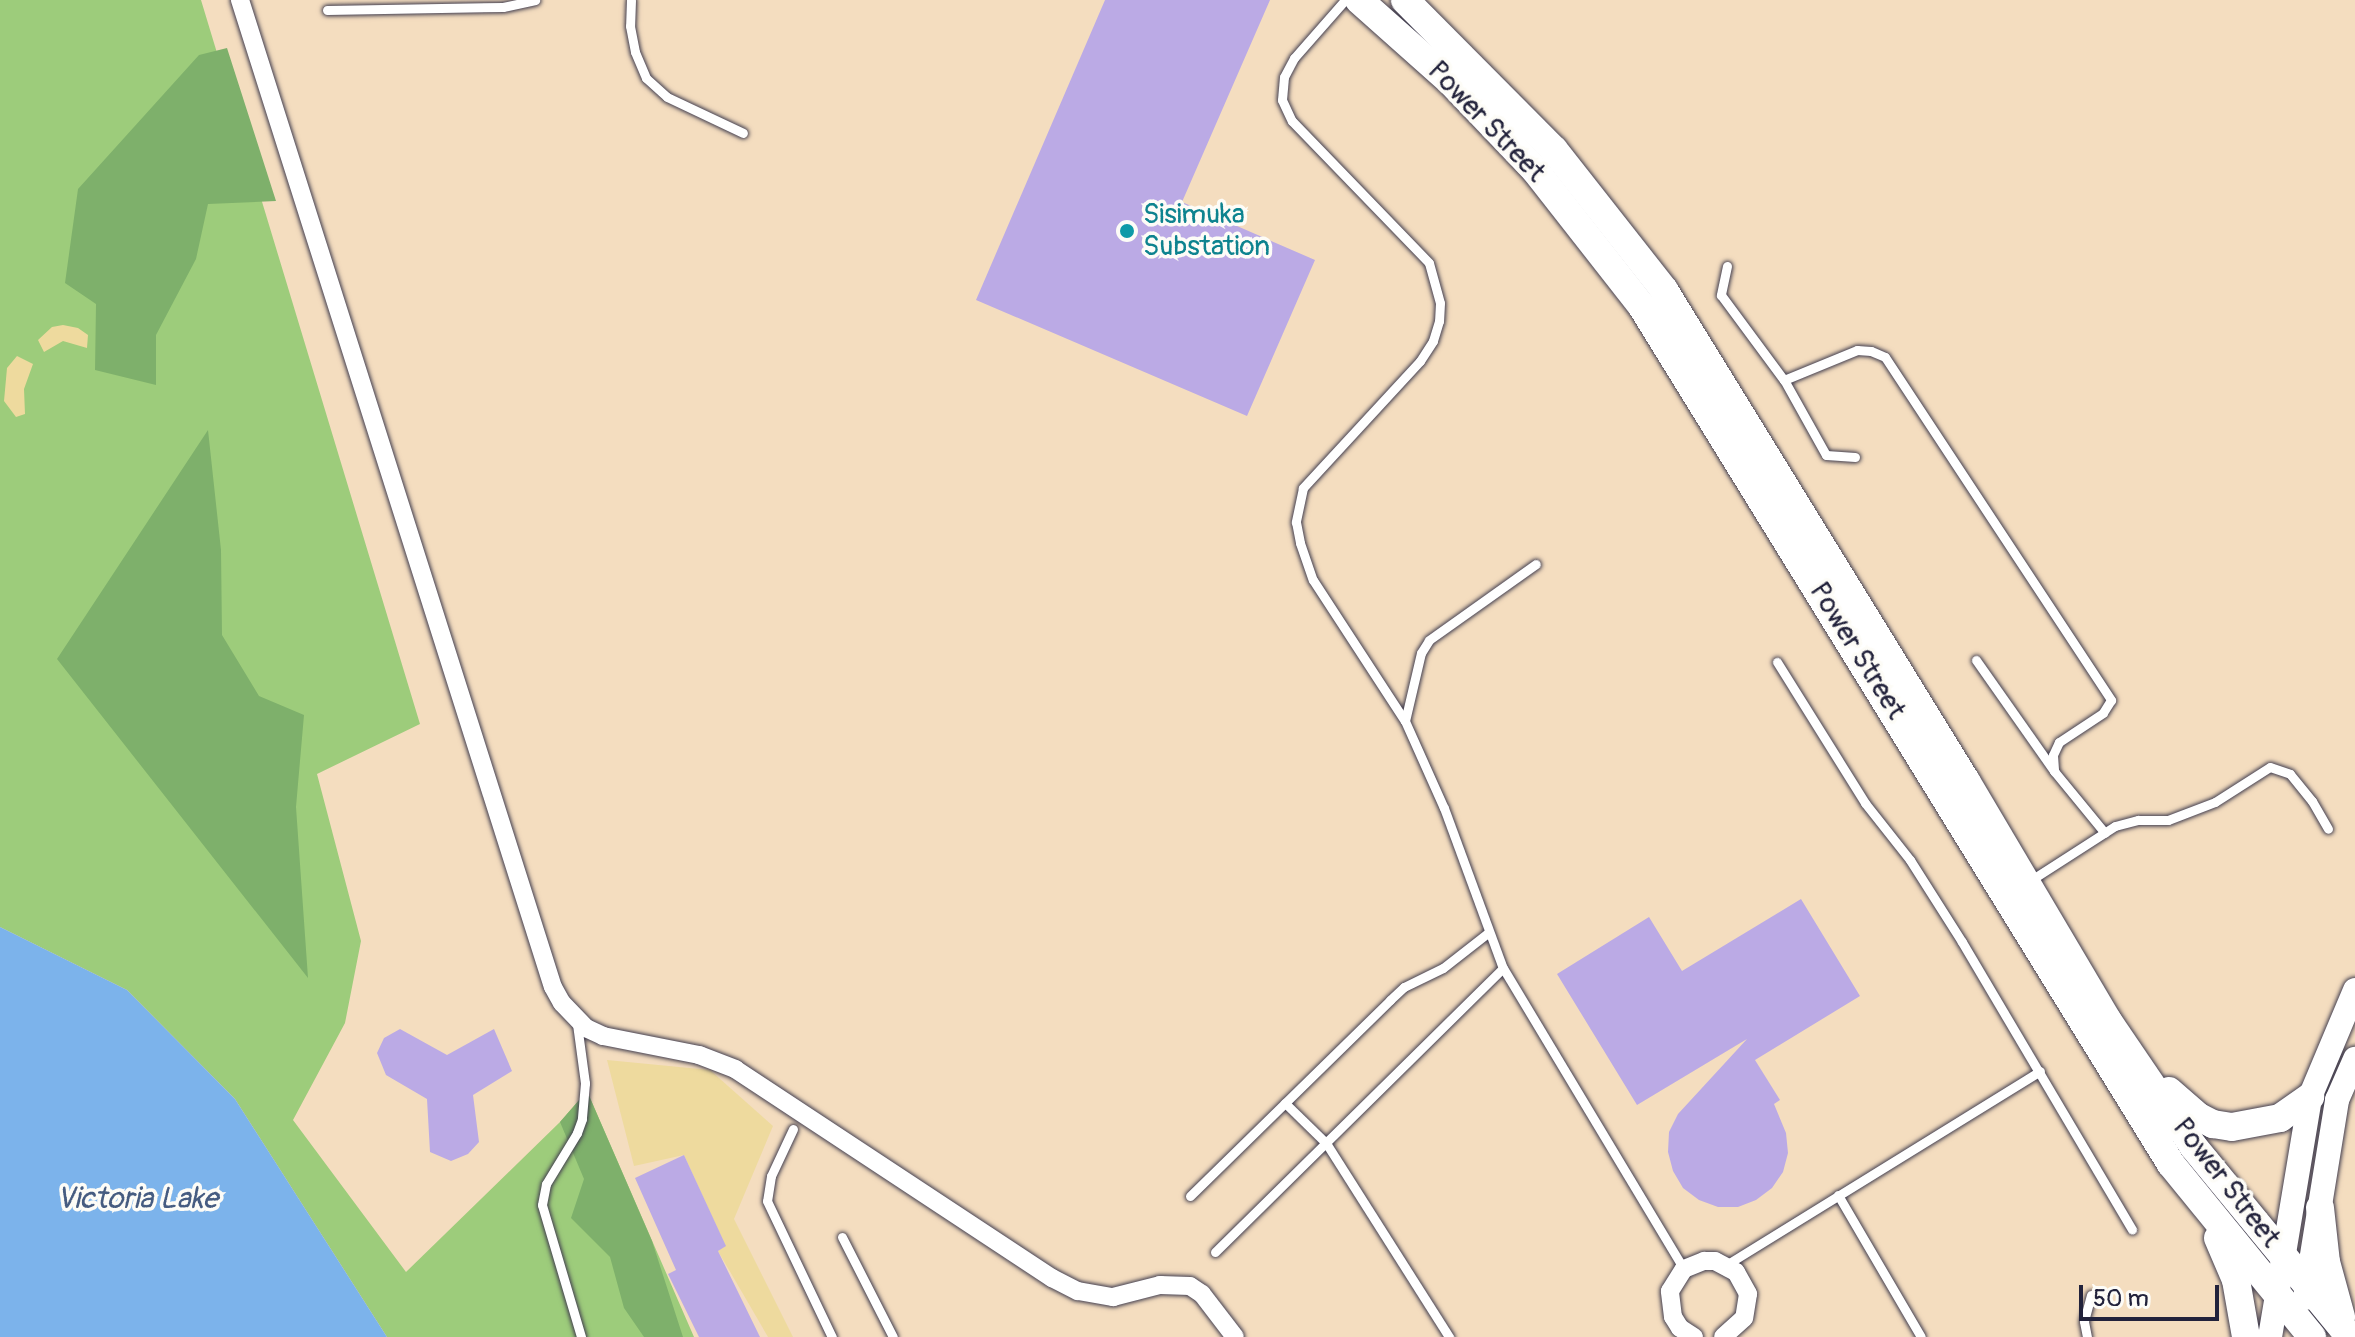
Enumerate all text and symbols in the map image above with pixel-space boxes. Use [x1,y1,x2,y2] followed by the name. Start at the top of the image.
[1420,55,1552,189] street label: Power Street
[1143,198,1270,264] place label: Sisimuka Substation
[1118,222,1136,240] marker: Sisimuka Substation
[1802,576,1912,726] street label: Power Street
[2165,1112,2287,1254] street label: Power Street
[56,1181,218,1217] water label: Victoria Lake
[2083,1269,2223,1319] scale bar
[2093,1284,2149,1313] text: 50 m

